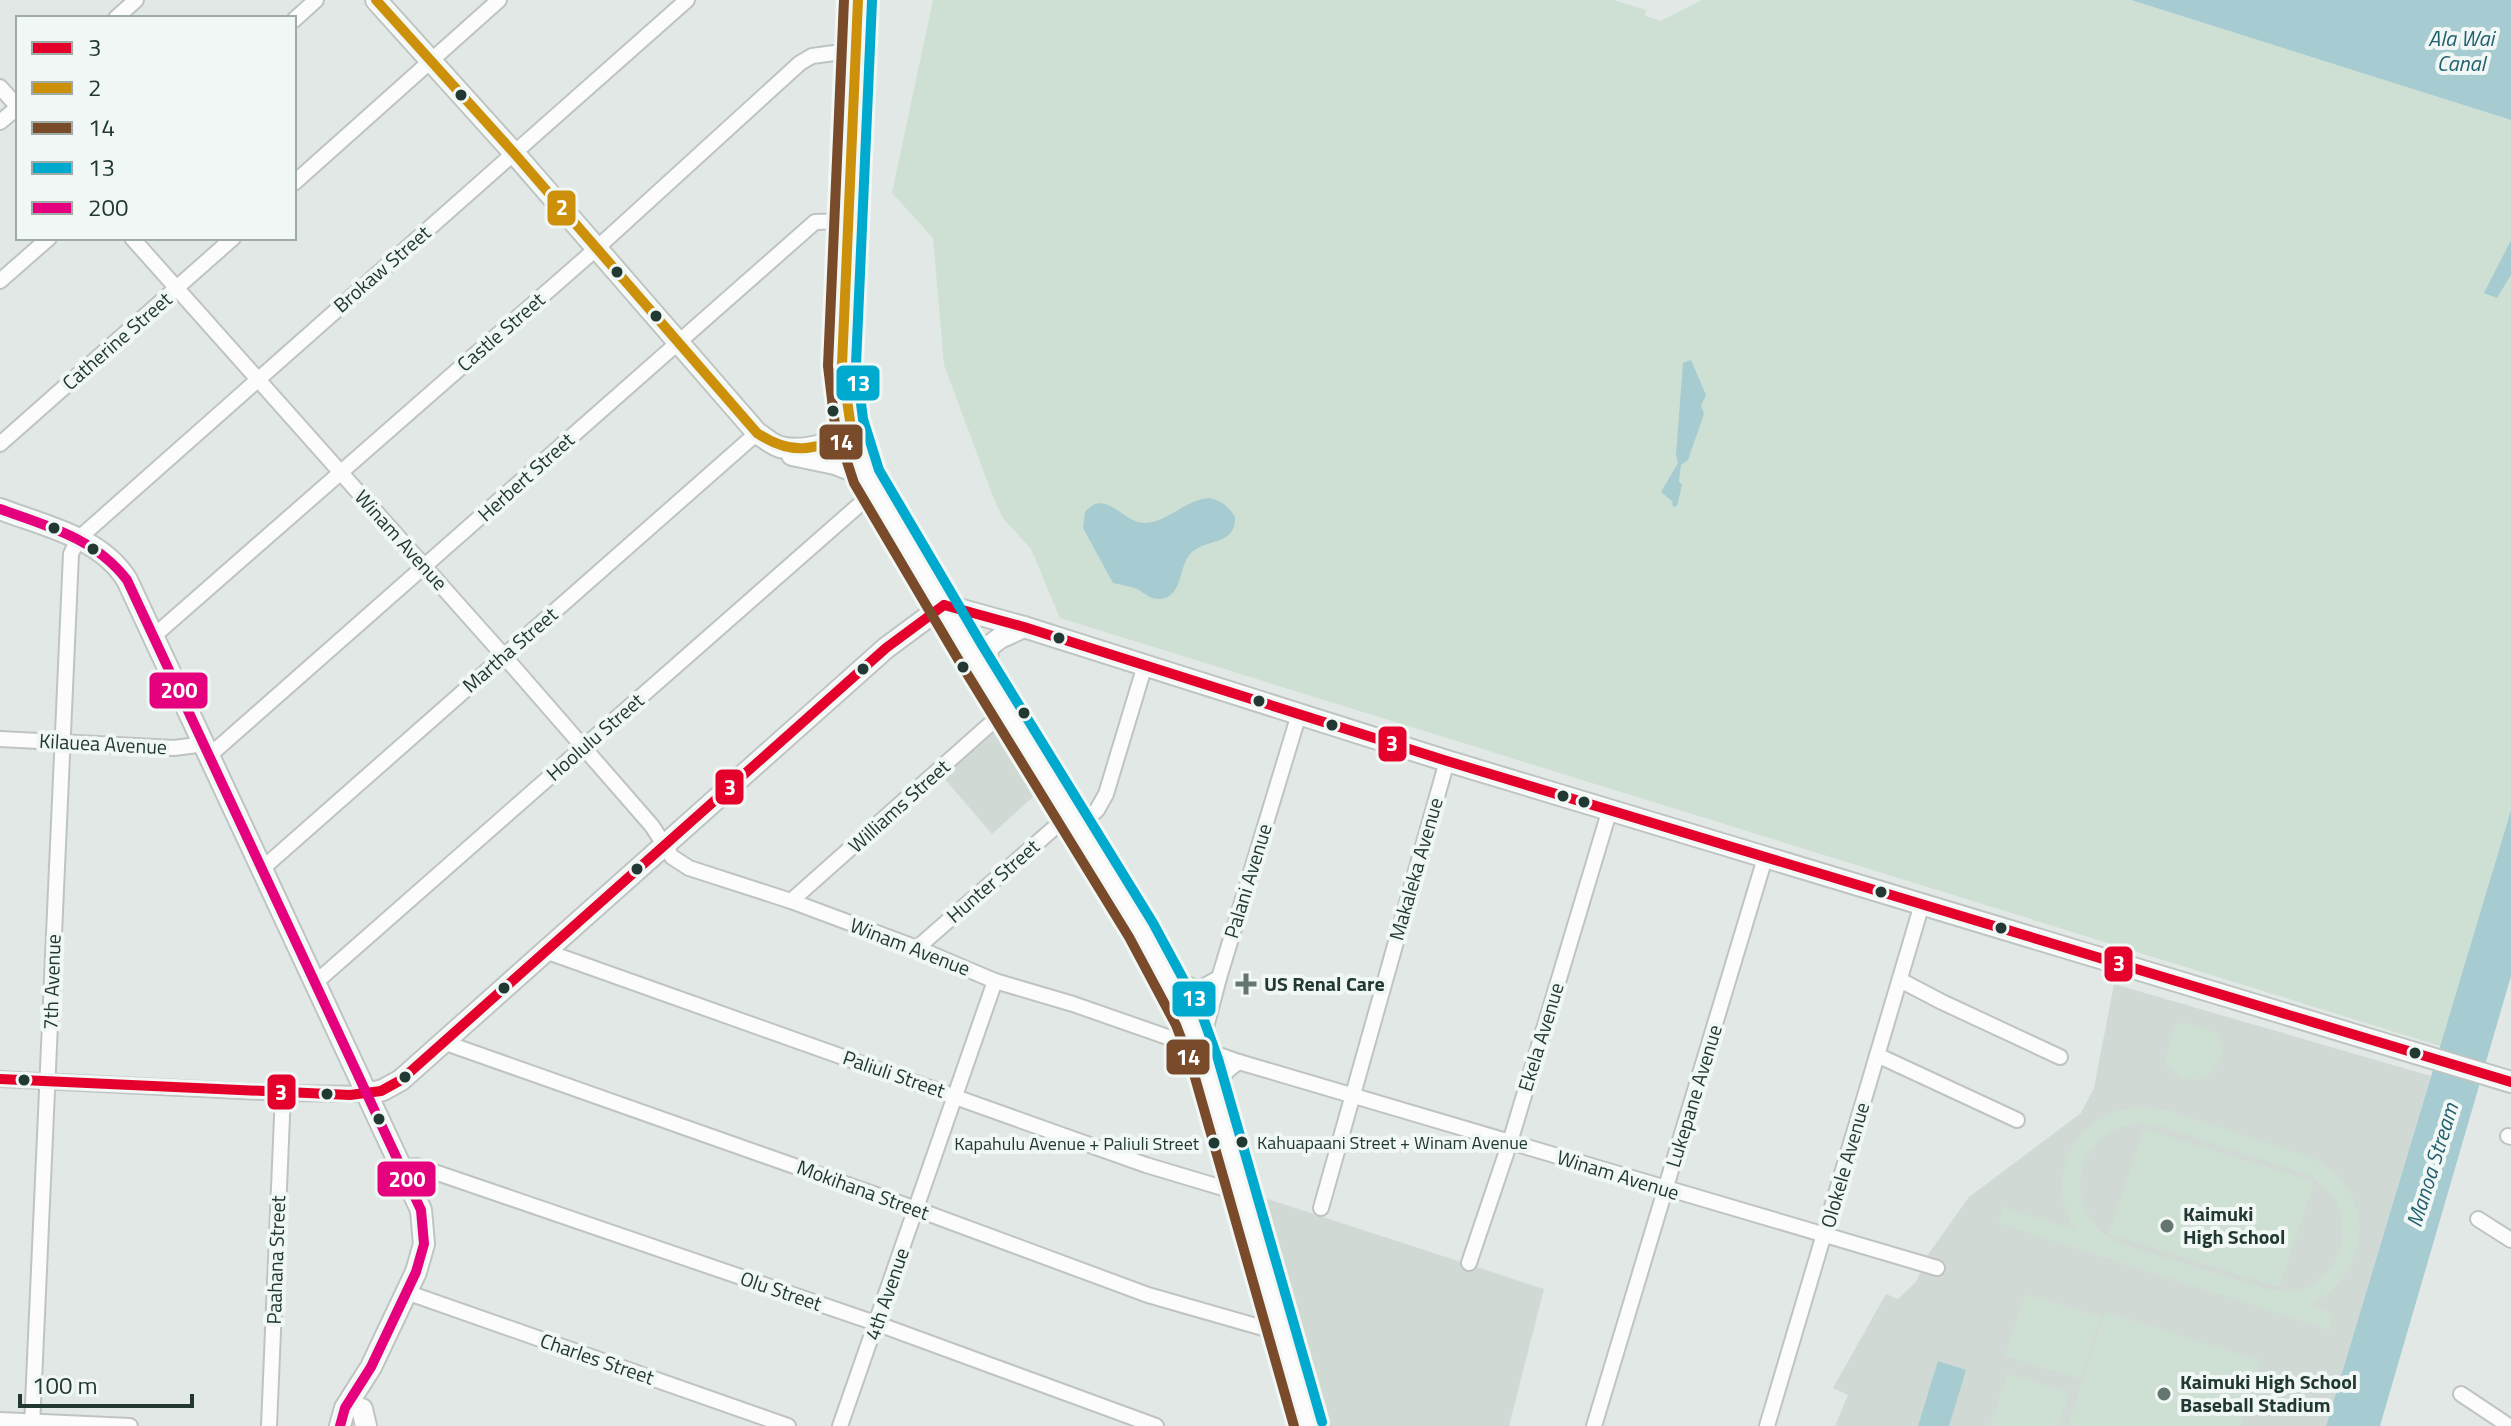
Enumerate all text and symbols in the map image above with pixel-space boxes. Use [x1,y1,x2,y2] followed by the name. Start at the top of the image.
[16,16,296,240] legend
[2428,21,2496,80] water label: Ala Wai Canal
[88,29,101,65] text: 3
[88,69,101,105] text: 2
[453,87,469,103] unlabelled marker
[88,109,115,145] text: 14
[88,149,115,185] text: 13
[88,189,128,225] text: 200
[546,189,577,227] line badge: 2
[556,190,568,224] text: 2
[326,217,437,320] street label: Brokaw Street
[609,264,625,280] unlabelled marker
[55,284,178,397] street label: Catherine Street
[450,285,552,379] street label: Castle Street
[648,308,664,324] unlabelled marker
[835,364,881,402] line badge: 13
[846,366,870,400] text: 13
[825,403,841,419] unlabelled marker
[818,423,864,461] line badge: 14
[470,425,581,529] street label: Herbert Street
[829,425,853,459] text: 14
[348,482,455,597] street label: Winam Avenue
[46,520,62,536] unlabelled marker
[85,541,101,557] unlabelled marker
[455,599,564,700] street label: Martha Street
[1051,630,1067,646] unlabelled marker
[955,659,971,675] unlabelled marker
[855,661,871,677] unlabelled marker
[148,671,209,710] line badge: 200
[161,673,197,707] text: 200
[539,685,650,788] street label: Hoolulu Street
[1251,693,1267,709] unlabelled marker
[1016,705,1032,721] unlabelled marker
[1324,717,1340,733] unlabelled marker
[38,725,168,762] street label: Kilauea Avenue
[1377,725,1408,763] line badge: 3
[1386,726,1398,760] text: 3
[841,751,956,860] street label: Williams Street
[714,768,745,806] line badge: 3
[724,770,736,804] text: 3
[1555,788,1571,804] unlabelled marker
[1380,794,1451,944] street label: Makaleka Avenue
[1576,794,1592,810] unlabelled marker
[1215,820,1280,942] street label: Palani Avenue
[939,831,1046,930] street label: Hunter Street
[629,861,645,877] unlabelled marker
[1873,884,1889,900] unlabelled marker
[846,909,975,984] street label: Winam Avenue
[1993,920,2009,936] unlabelled marker
[34,934,69,1030] street label: 7th Avenue
[2103,945,2134,983] line badge: 3
[2113,946,2125,980] text: 3
[1264,968,1385,999] place label: US Renal Care
[1235,973,1257,995] marker: US Renal Care
[1509,979,1572,1095] street label: Ekela Avenue
[496,980,512,996] unlabelled marker
[1171,980,1217,1018] line badge: 13
[1182,981,1206,1015] text: 13
[1657,1021,1730,1171] street label: Lukepane Avenue
[1165,1038,1211,1076] line badge: 14
[1176,1040,1200,1074] text: 14
[839,1042,949,1105] street label: Paliuli Street
[2407,1045,2423,1061] unlabelled marker
[397,1069,413,1085] unlabelled marker
[16,1072,32,1088] unlabelled marker
[266,1073,297,1111] line badge: 3
[275,1075,287,1109] text: 3
[319,1086,335,1102] unlabelled marker
[1812,1098,1877,1231] street label: Olokele Avenue
[2397,1098,2467,1231] water label: Manoa Stream
[371,1111,387,1127] unlabelled marker
[1257,1129,1528,1156] place label: Kahuapaani Street + Winam Avenue
[954,1130,1200,1157] place label: Kapahulu Avenue + Paliuli Street
[1234,1134,1250,1150] marker: Kahuapaani Street + Winam Avenue
[1206,1135,1222,1151] marker: Kapahulu Avenue + Paliuli Street
[1553,1141,1683,1208] street label: Winam Avenue
[793,1151,934,1228] street label: Mokihana Street
[376,1160,437,1198] line badge: 200
[389,1162,425,1196] text: 200
[258,1195,293,1325] street label: Paahana Street
[2183,1198,2285,1252] place label: Kaimuki High School
[2158,1217,2176,1235] marker: Kaimuki High School
[856,1243,917,1344] street label: 4th Avenue
[736,1262,826,1319] street label: Olu Street
[536,1325,658,1392] street label: Charles Street
[20,1358,192,1408] scale bar
[2180,1366,2357,1420] place label: Kaimuki High School Baseball Stadium
[32,1367,98,1403] text: 100 m
[2155,1385,2173,1403] marker: Kaimuki High School Baseball Stadium

